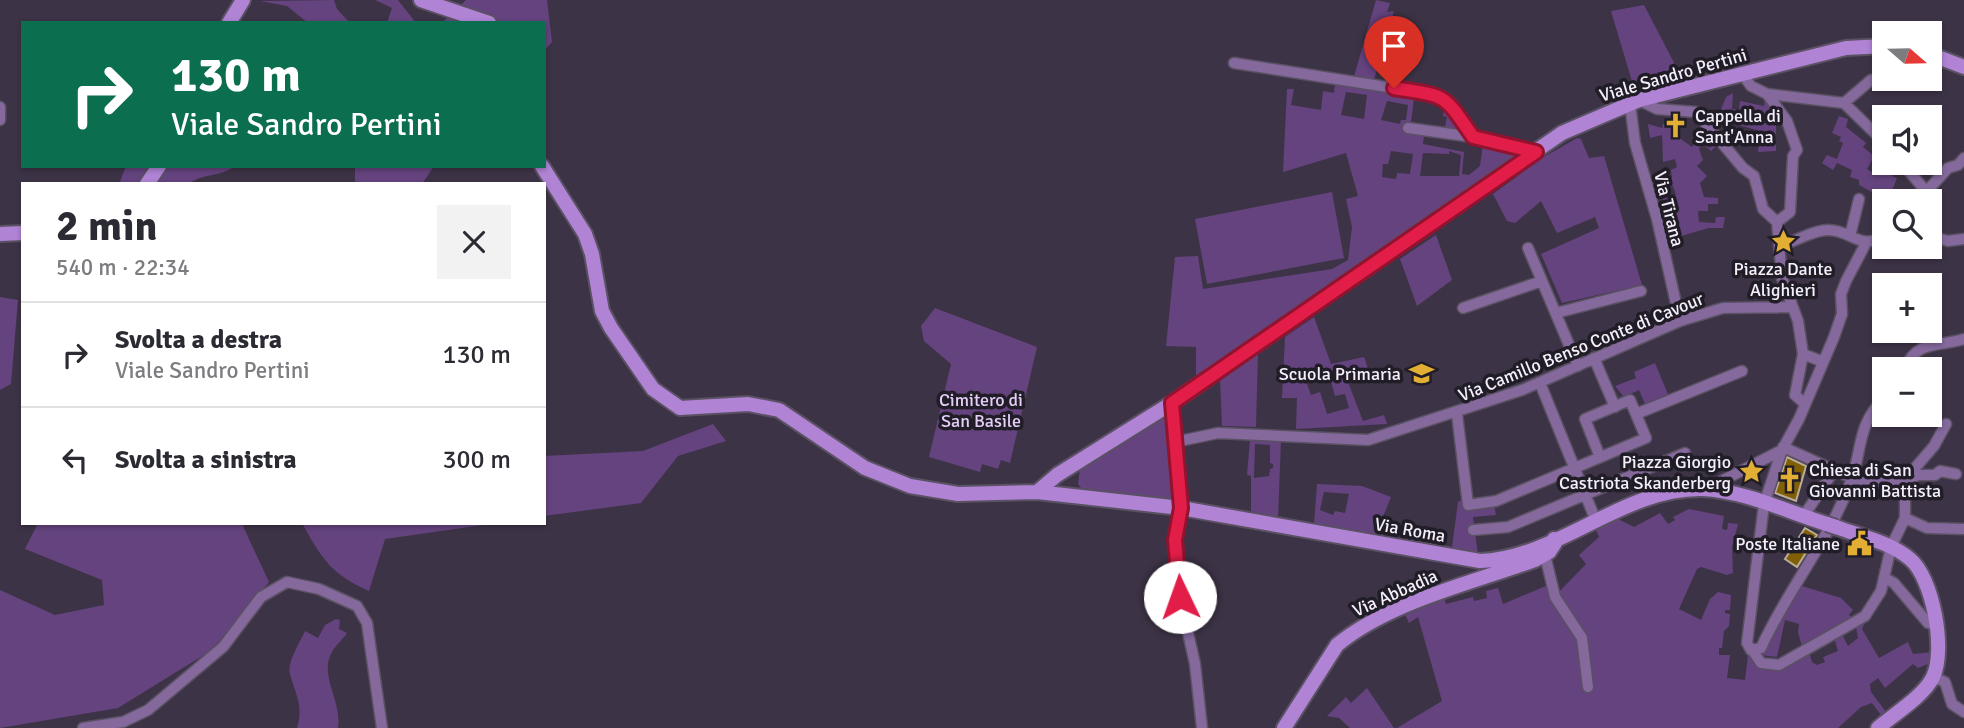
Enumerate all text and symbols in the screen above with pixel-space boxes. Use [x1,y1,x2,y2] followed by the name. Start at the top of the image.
[1364,16,1424,88] pin
[1872,21,1942,91] north arrow
[1872,21,1942,427] map controls
[1375,27,1413,65] icon: arrive
[1597,43,1749,107] street label: Viale Sandro Pertini
[171,45,301,105] text: 130 m
[56,49,147,140] icon: right
[171,105,442,144] text: Viale Sandro Pertini
[1695,105,1781,148] place label: Cappella di Sant'Anna
[1872,105,1942,175] button: sound
[1661,112,1689,140] church icon: Cappella di Sant'Anna
[1649,169,1689,249] street label: Via Tirana
[1872,189,1942,259] button: search
[56,201,157,252] text: 2 min
[437,205,511,279] button: close
[1769,228,1797,256] place icon: Piazza Dante Alighieri
[56,253,190,282] text: 540 m · 22:34
[1734,258,1832,301] place label: Piazza Dante Alighieri
[1872,273,1942,343] button: +
[1455,287,1707,406] street label: Via Camillo Benso Conte di Cavour
[115,324,282,356] text: Svolta a destra
[56,336,94,374] icon: right
[442,339,511,371] text: 130 m
[115,356,310,385] text: Viale Sandro Pertini
[1872,357,1942,427] button: −
[1407,360,1435,388] school or university icon: Scuola Primaria
[1279,363,1401,385] place label: Scuola Primaria
[939,389,1023,432] park label: Cimitero di San Basile
[56,441,94,479] icon: left
[115,444,297,476] text: Svolta a sinistra
[442,444,511,476] text: 300 m
[1559,451,1731,494] place label: Piazza Giorgio Castriota Skanderberg
[1737,458,1765,486] place icon: Piazza Giorgio Castriota Skanderberg
[1809,459,1941,502] place label: Chiesa di San Giovanni Battista
[1775,466,1803,494] church icon: Chiesa di San Giovanni Battista
[1373,513,1447,547] street label: Via Roma
[1846,530,1874,558] public building icon: Poste Italiane
[1735,533,1840,555] place label: Poste Italiane
[1143,560,1217,634] position arrow
[1349,564,1441,622] street label: Via Abbadia

